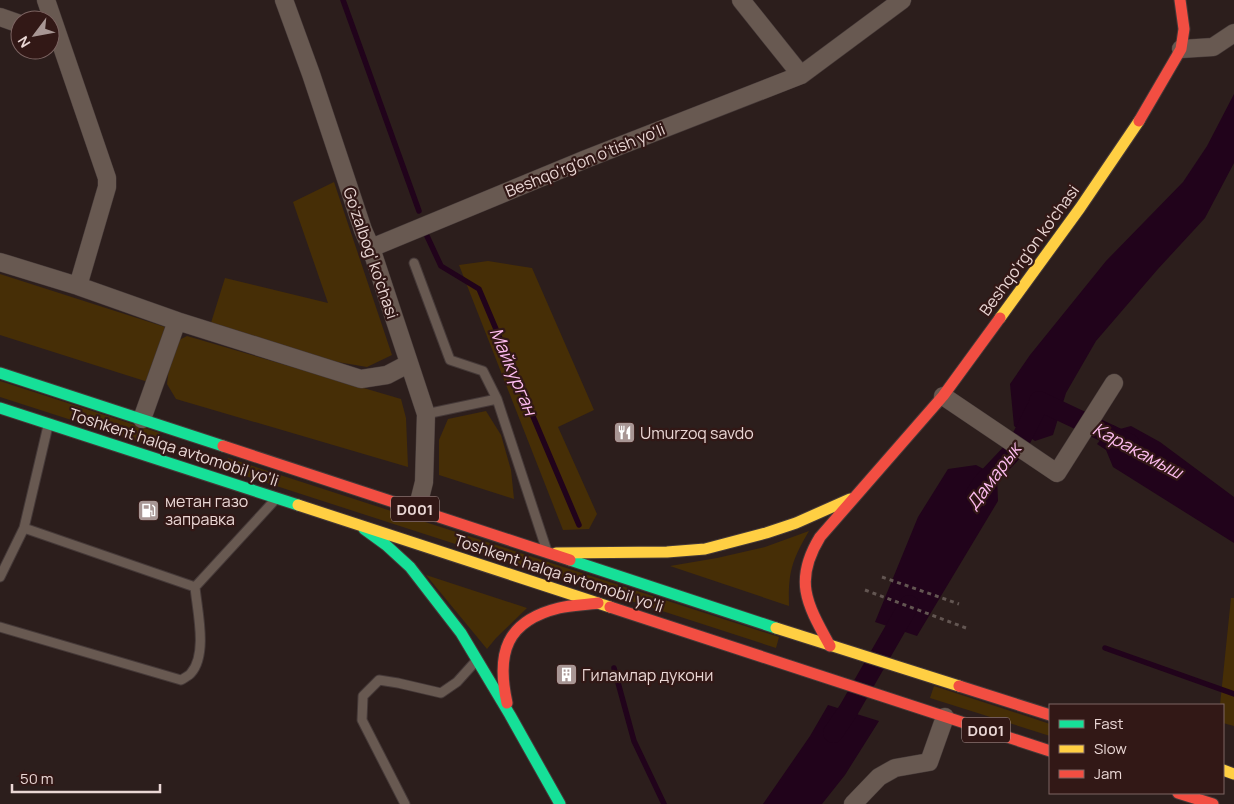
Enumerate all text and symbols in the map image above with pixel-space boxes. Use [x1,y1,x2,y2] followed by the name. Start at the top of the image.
[10,10,60,60] north arrow
[13,33,34,51] text: N
[502,118,668,202] street label: Beshqo'rg'on o'tish yo'li
[974,180,1084,320] street label: Beshqo'rg'on ko'chasi
[338,184,404,322] street label: Go'zalbog' ko'chasi
[485,323,544,420] water label: Майкурган
[66,403,282,491] street label: Toshkent halqa avtomobil yo'li
[1089,416,1188,484] water label: Каракамыш
[612,421,636,445] restaurant icon: Umurzoq savdo
[640,422,754,444] place label: Umurzoq savdo
[960,435,1028,514] water label: Дамарык
[165,490,248,530] place label: метан газо заправка
[391,496,439,522] road number: D001
[137,498,161,522] fuel station icon: метан газо заправка
[451,529,667,617] street label: Toshkent halqa avtomobil yo'li
[554,663,578,687] building icon: Гиламлар дукони
[582,664,713,686] place label: Гиламлар дукони
[1049,704,1224,794] legend
[1094,713,1123,734] text: Fast
[962,718,1010,742] road number: D001
[1094,738,1127,759] text: Slow
[12,762,160,794] scale bar
[1094,763,1122,784] text: Jam
[20,768,54,789] text: 50 m

